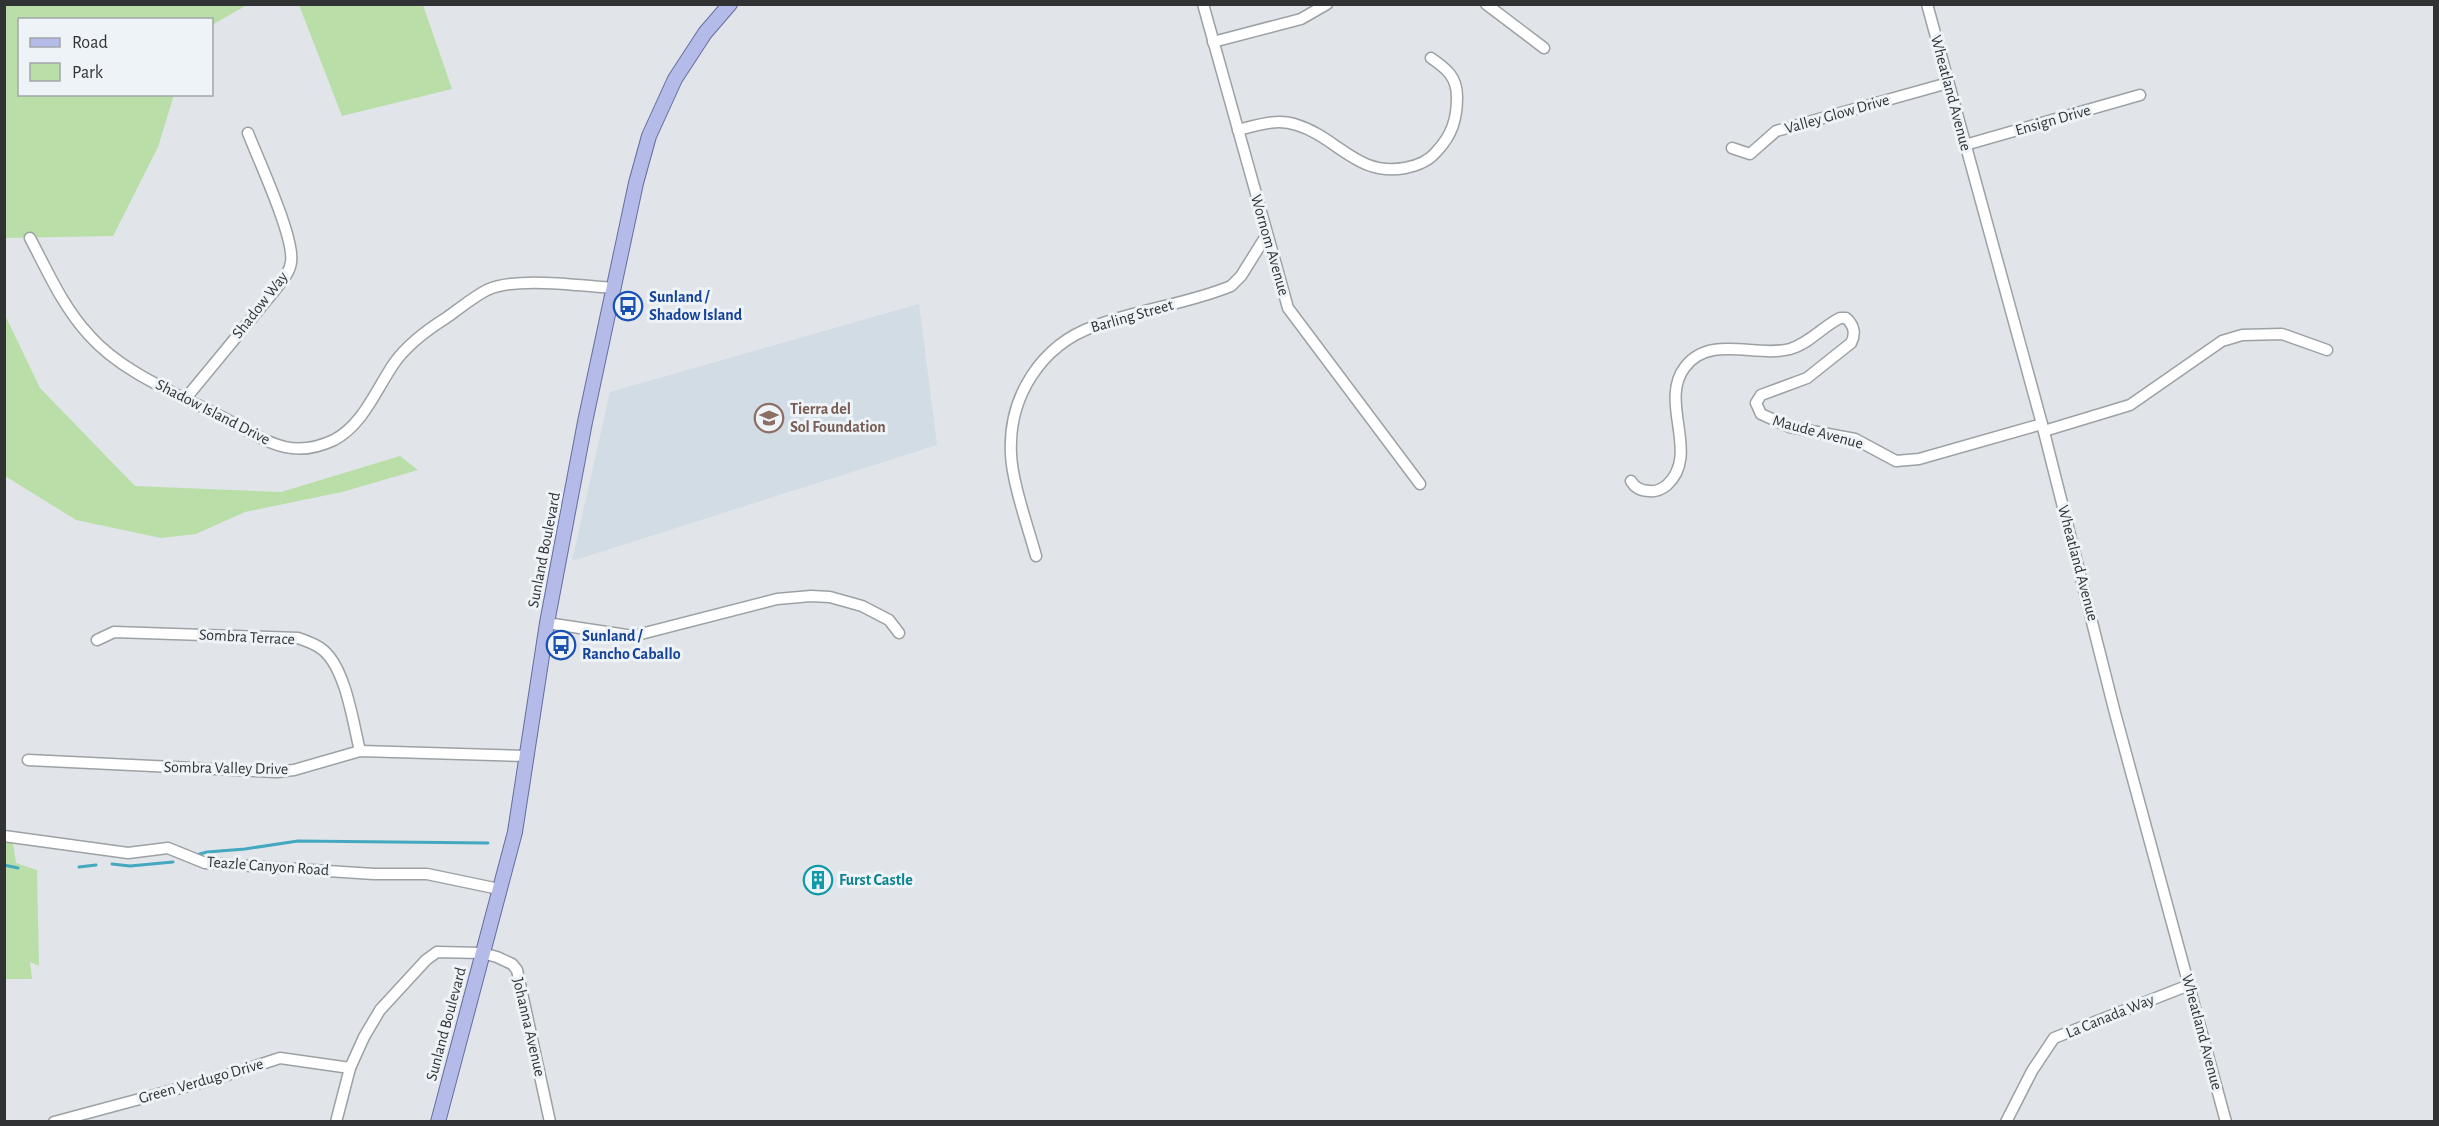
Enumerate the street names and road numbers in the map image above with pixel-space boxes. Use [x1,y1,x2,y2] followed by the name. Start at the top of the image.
[1928,33,1974,153] street label: Wheatland Avenue
[1783,91,1891,138] street label: Valley Glow Drive
[2014,102,2092,138] street label: Ensign Drive
[1248,193,1292,297] street label: Wornom Avenue
[229,268,292,342] street label: Shadow Way
[1089,297,1175,335] street label: Barling Street
[153,376,273,448] street label: Shadow Island Drive
[1771,412,1865,452] street label: Maude Avenue
[525,491,563,609] street label: Sunland Boulevard
[2055,503,2101,623] street label: Wheatland Avenue
[199,626,295,648] street label: Sombra Terrace
[164,759,288,778] street label: Sombra Valley Drive
[206,854,330,879] street label: Teazle Canyon Road
[423,965,469,1083] street label: Sunland Boulevard
[2179,972,2225,1092] street label: Wheatland Avenue
[510,976,548,1078] street label: Johanna Avenue
[2064,991,2157,1042] street label: La Canada Way
[137,1056,265,1106] street label: Green Verdugo Drive

